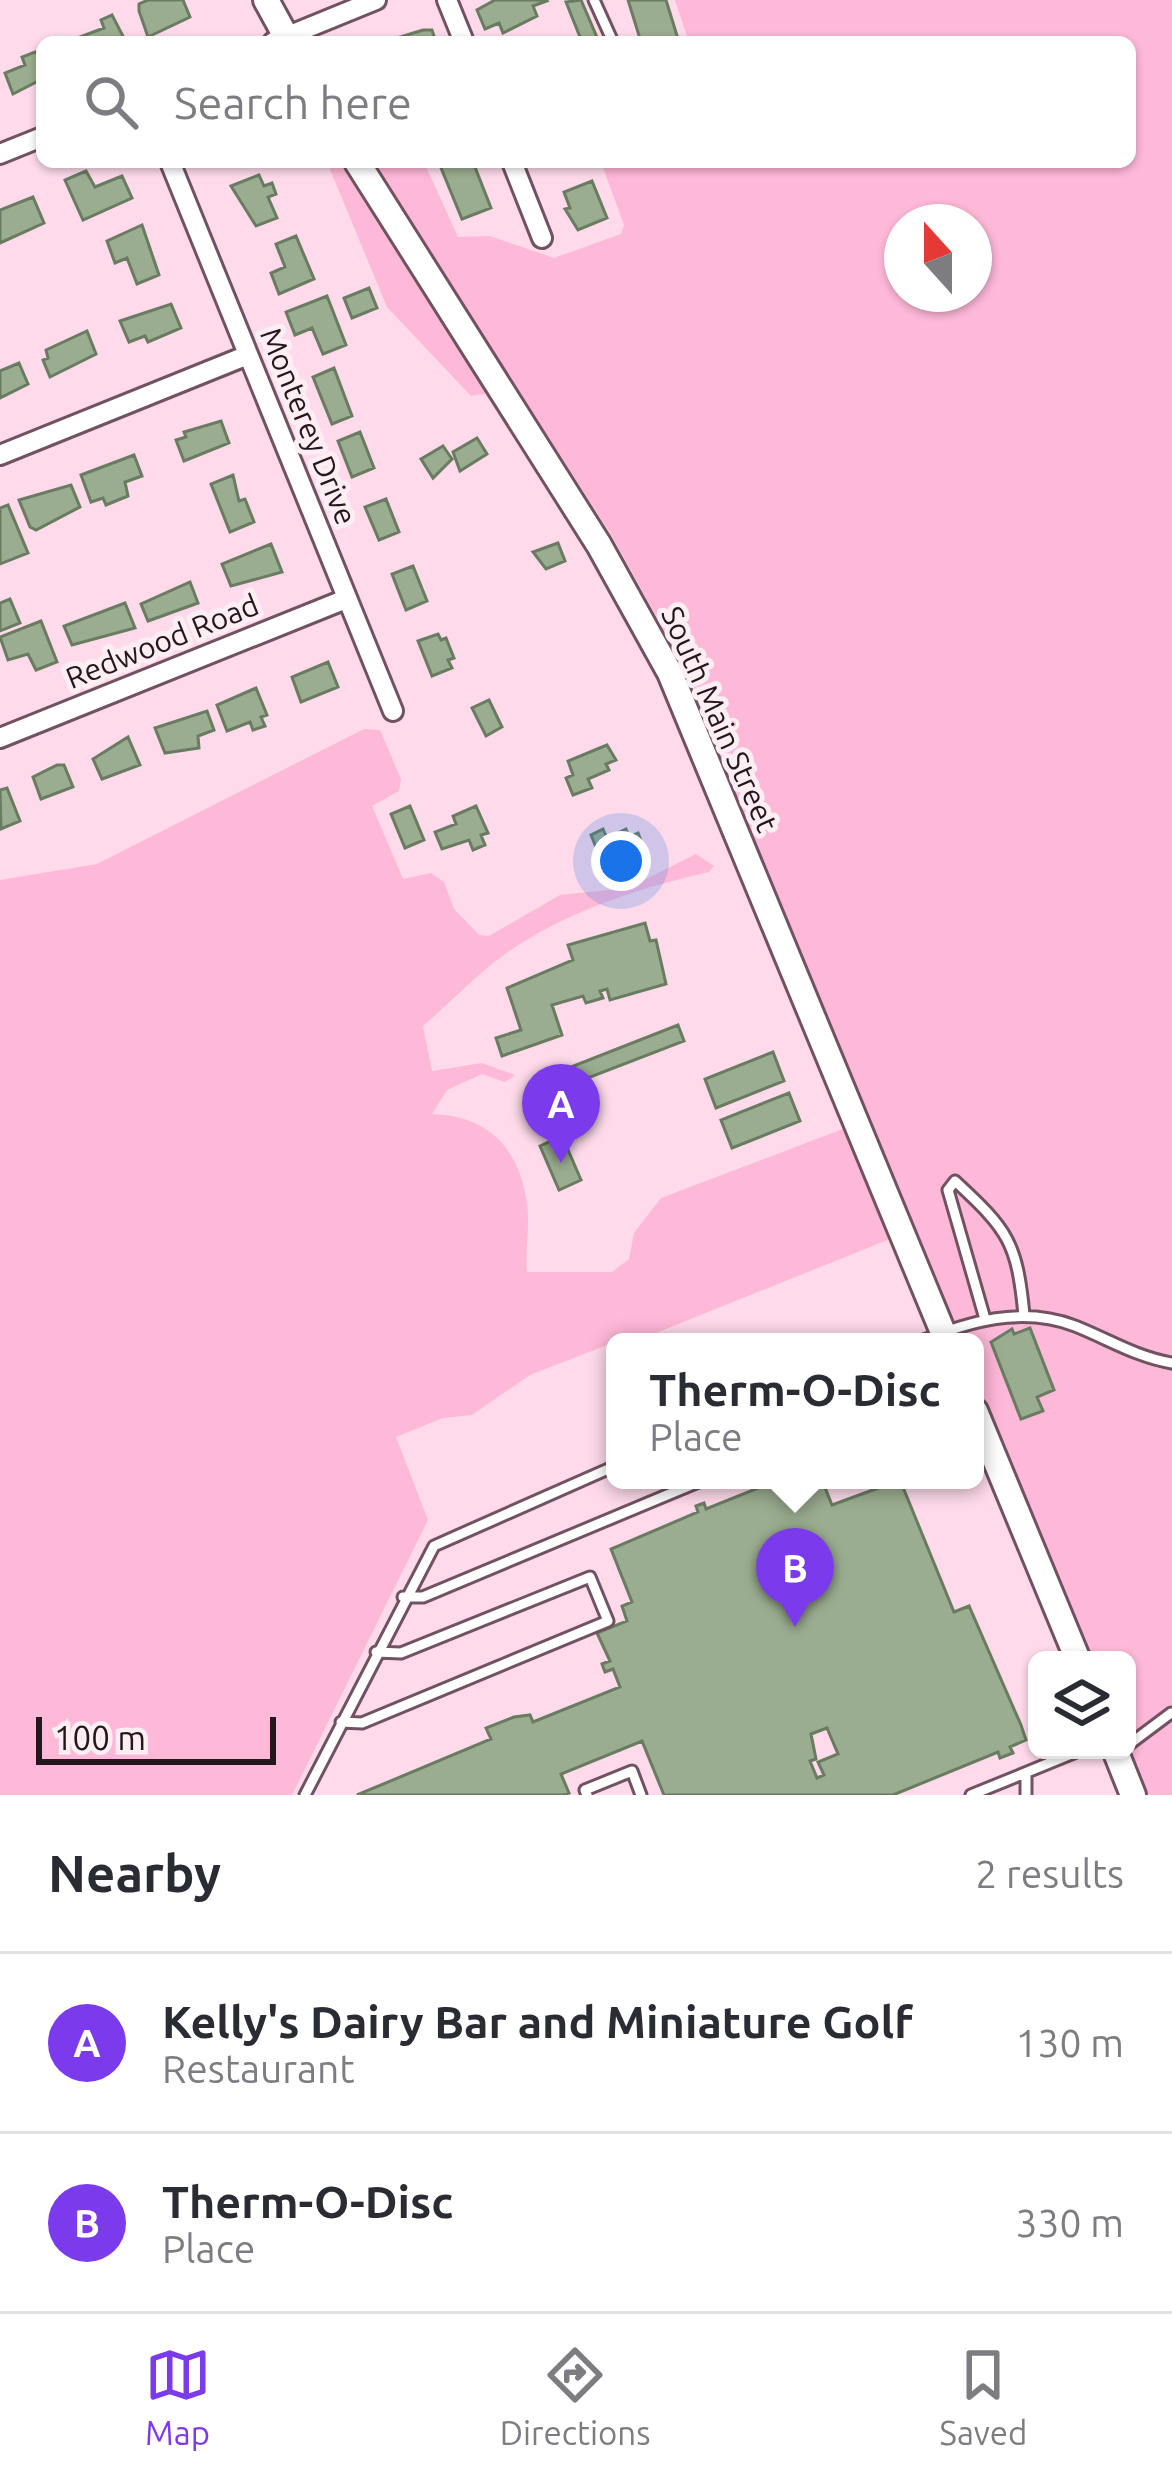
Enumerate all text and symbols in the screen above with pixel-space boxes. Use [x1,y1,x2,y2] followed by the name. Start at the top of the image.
[36,36,1136,168] search box
[78,69,144,135] icon: search
[174,77,412,128] text: Search here
[884,204,992,312] north arrow
[254,323,364,529] street label: Monterey Drive
[61,587,263,695] street label: Redwood Road
[655,601,785,837] street label: South Main Street
[591,831,651,891] your location
[522,1064,600,1163] pin: A
[606,1333,984,1489] popup
[649,1364,941,1415] text: Therm-O-Disc
[649,1415,743,1458] text: Place
[756,1528,834,1627] pin: B
[1028,1651,1136,1759] map controls
[1028,1651,1136,1759] button: layers
[36,1711,276,1764] scale bar
[54,1719,146,1756] text: 100 m
[48,1844,221,1902] text: Nearby
[975,1852,1124,1895] text: 2 results
[162,1996,913,2047] text: Kelly's Dairy Bar and Miniature Golf
[73,2021,101,2064] text: A
[1015,2021,1124,2064] text: 130 m
[162,2047,355,2090] text: Restaurant
[162,2176,453,2227] text: Therm-O-Disc
[74,2201,100,2244] text: B
[1015,2201,1124,2244] text: 330 m
[162,2227,255,2270] text: Place
[145,2342,211,2451] tab: Map
[500,2342,650,2451] tab: Directions
[940,2342,1027,2451] tab: Saved

